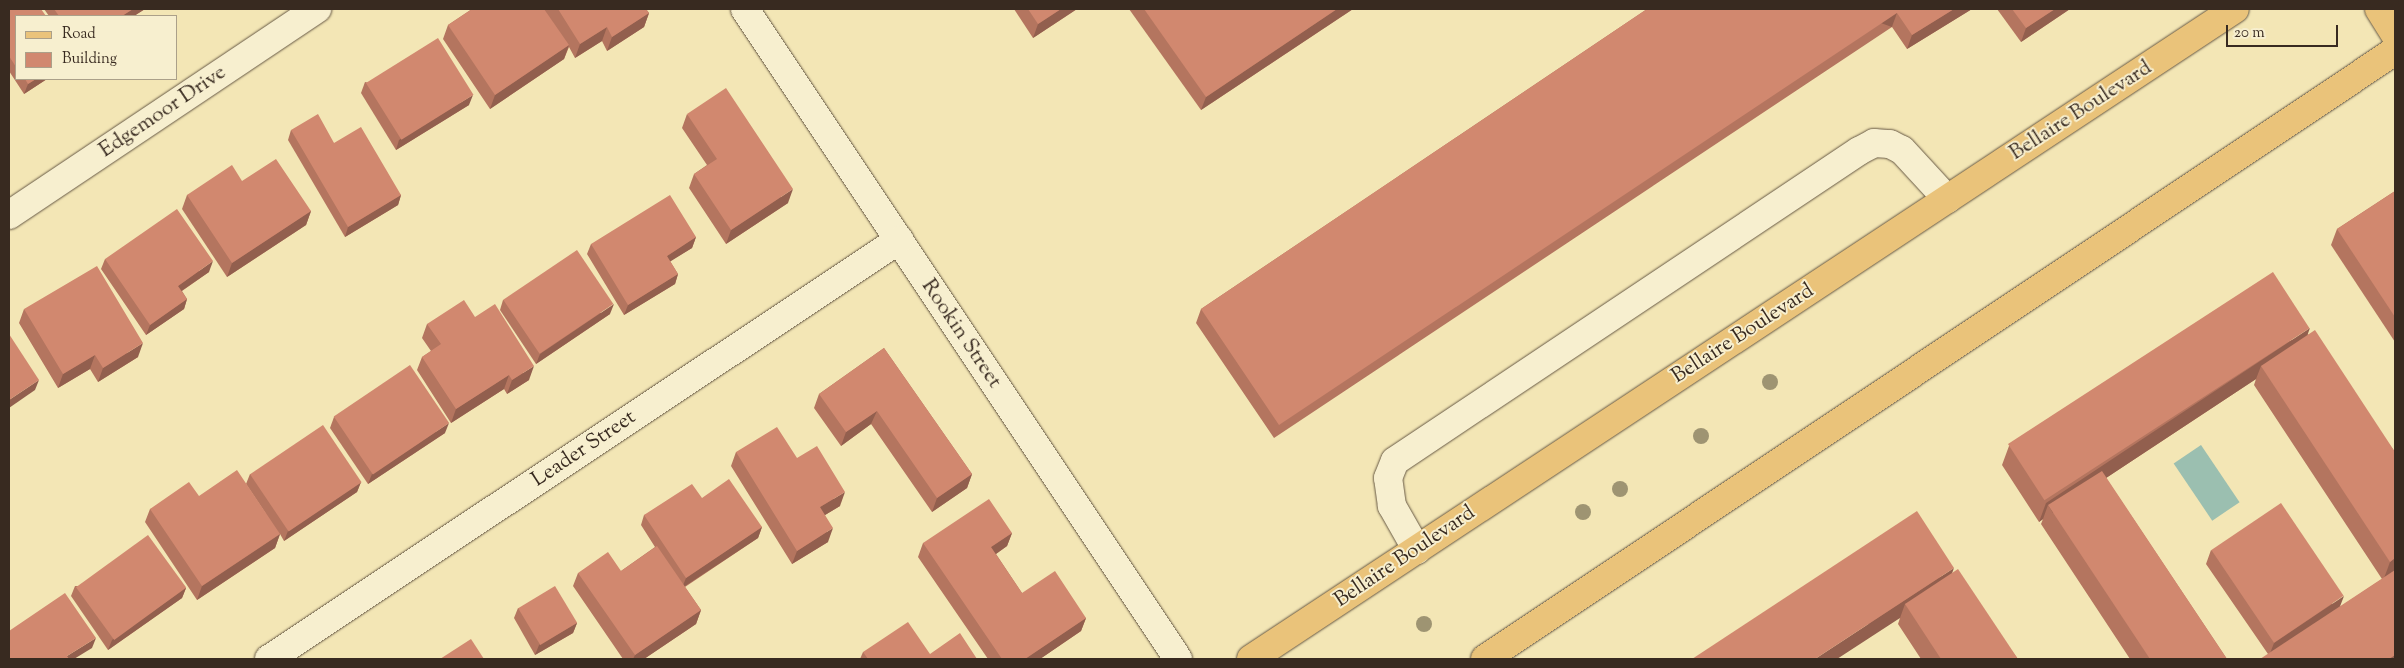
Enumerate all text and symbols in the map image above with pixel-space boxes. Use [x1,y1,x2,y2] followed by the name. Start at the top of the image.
[15,15,178,80] legend
[2229,15,2342,47] scale bar
[2234,23,2265,44] text: 20 m
[62,24,96,45] text: Road
[62,49,117,70] text: Building
[2005,56,2157,166] street label: Bellaire Boulevard
[95,60,231,164] street label: Edgemoor Drive
[915,275,1007,393] street label: Rookin Street
[1667,279,1819,389] street label: Bellaire Boulevard
[527,405,641,493] street label: Leader Street
[1330,501,1480,613] street label: Bellaire Boulevard

